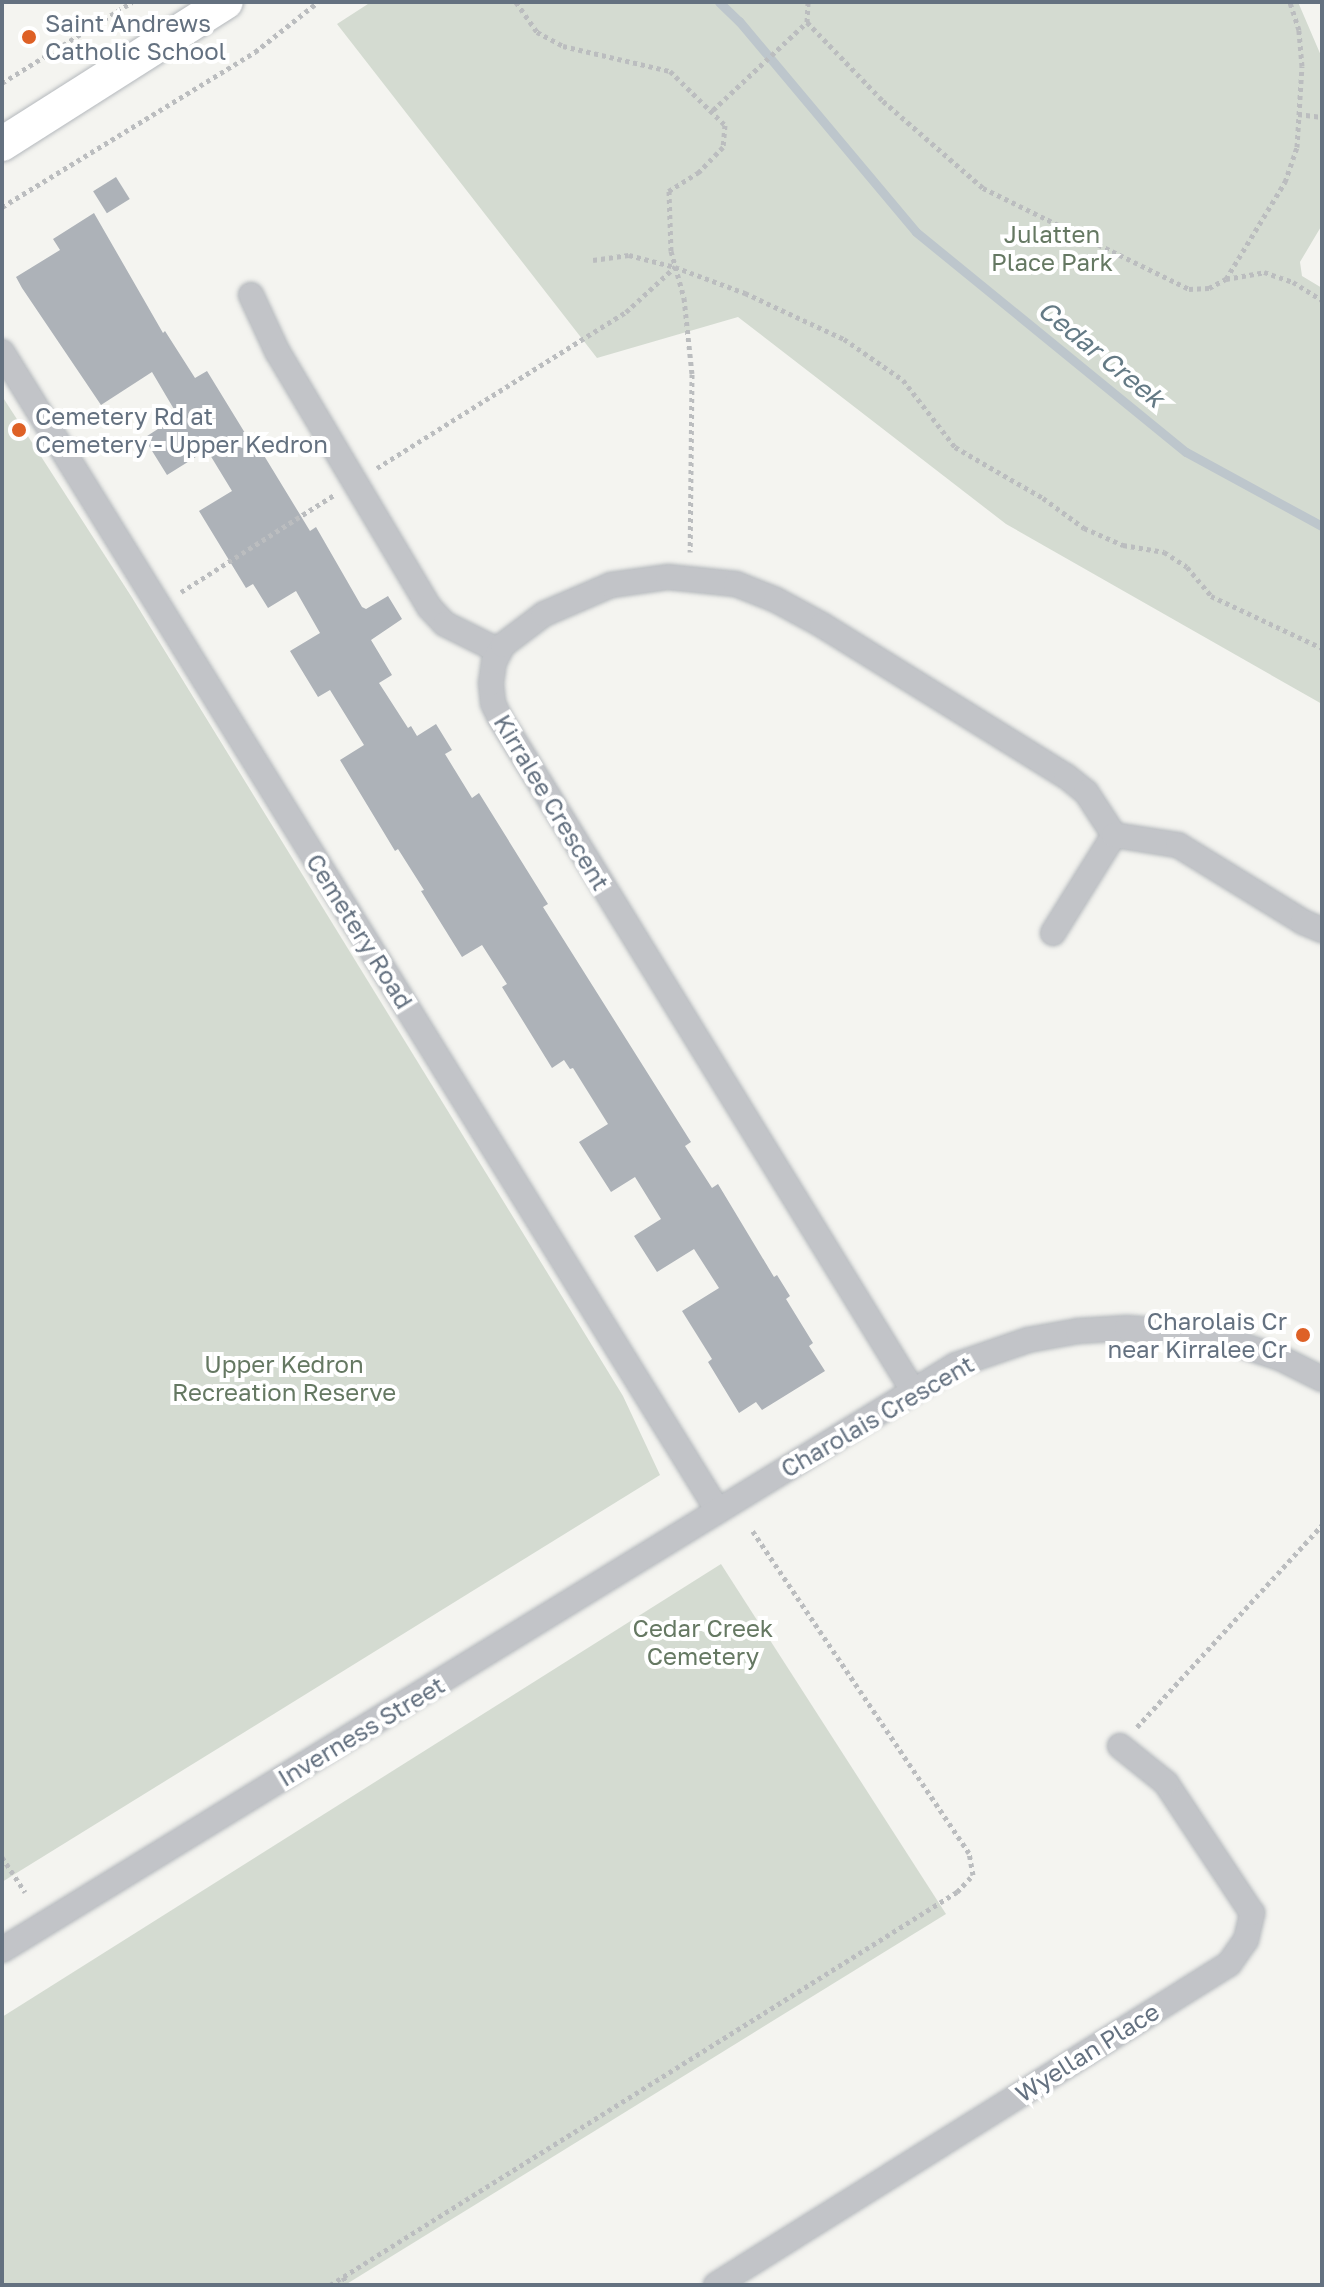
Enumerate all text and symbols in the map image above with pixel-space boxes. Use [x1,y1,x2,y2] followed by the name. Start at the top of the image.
[45,9,226,65] place label: Saint Andrews Catholic School
[20,28,38,46] marker: Saint Andrews Catholic School
[991,220,1113,276] park label: Julatten Place Park
[1032,294,1170,414] water label: Cedar Creek
[35,402,328,458] place label: Cemetery Rd at Cemetery - Upper Kedron
[10,421,28,439] marker: Cemetery Rd at Cemetery - Upper Kedron
[488,709,616,895] street label: Kirralee Crescent
[301,848,419,1014] street label: Cemetery Road
[1107,1307,1287,1363] place label: Charolais Cr near Kirralee Cr
[1294,1326,1312,1344] marker: Charolais Cr near Kirralee Cr
[776,1349,978,1483] street label: Charolais Crescent
[172,1350,396,1406] park label: Upper Kedron Recreation Reserve
[633,1614,773,1670] park label: Cedar Creek Cemetery
[272,1670,450,1792] street label: Inverness Street
[1010,1996,1164,2108] street label: Wyellan Place

